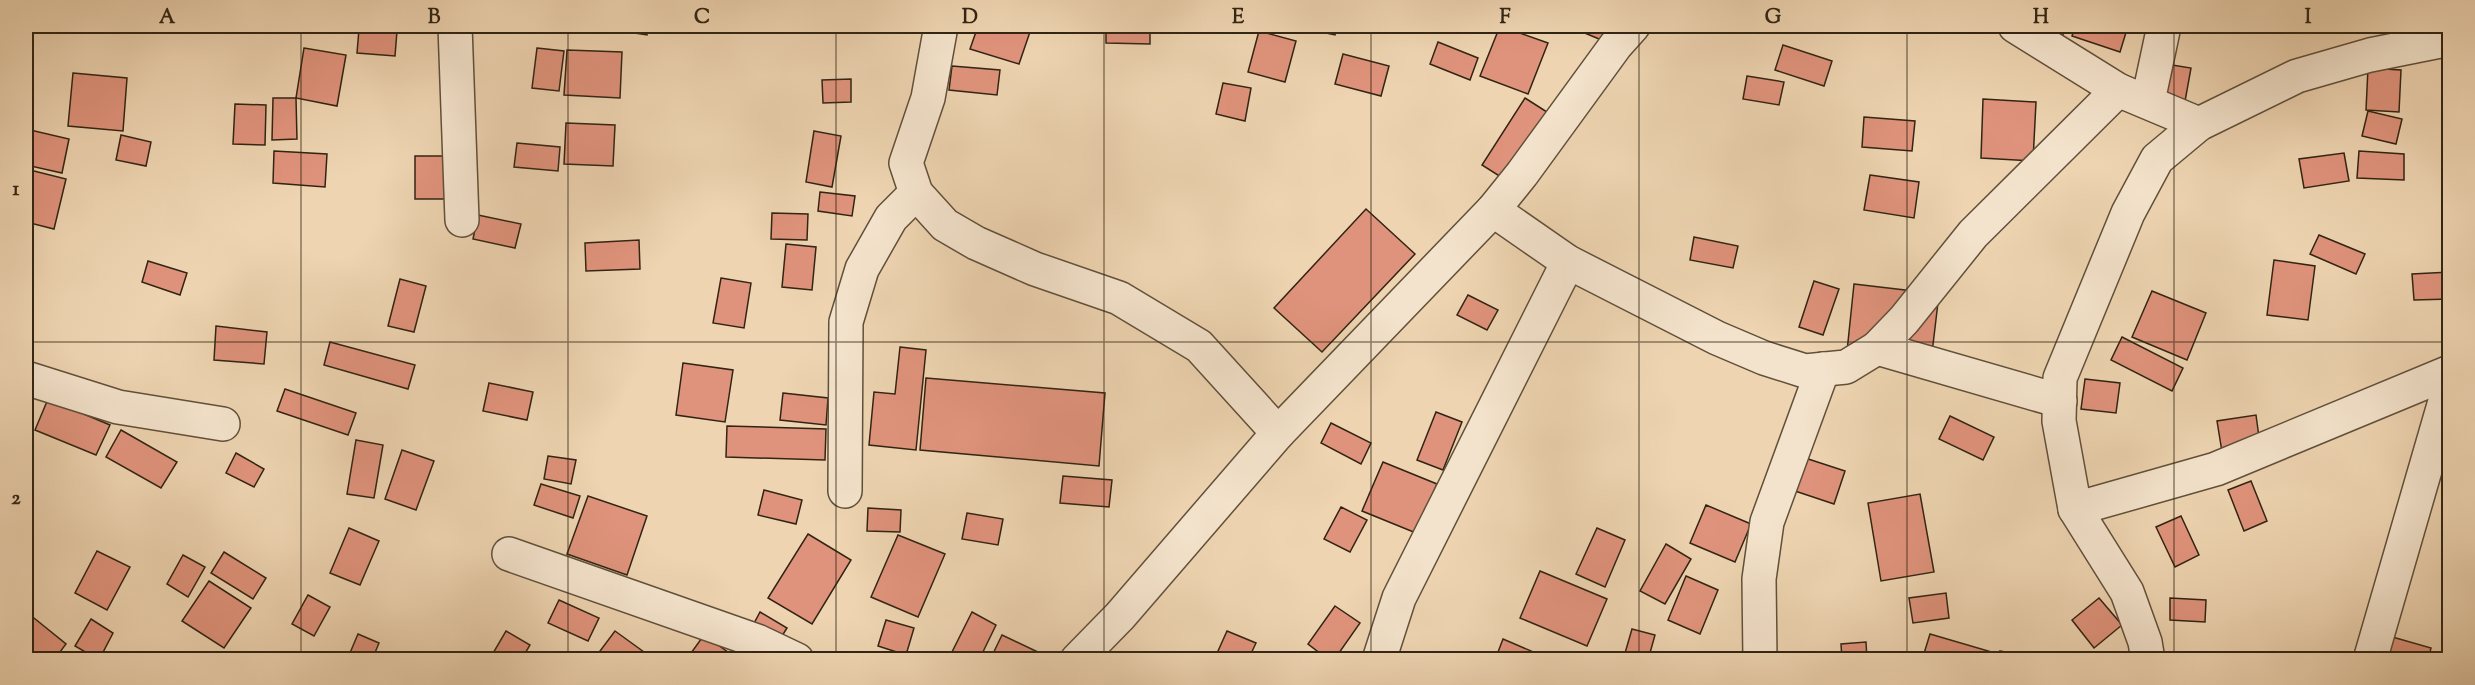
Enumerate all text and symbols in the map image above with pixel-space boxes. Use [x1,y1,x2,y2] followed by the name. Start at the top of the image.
[159,4,176,33] text: A
[428,4,441,33] text: B
[694,4,710,33] text: C
[962,4,978,33] text: D
[1232,4,1245,33] text: E
[1499,4,1511,33] text: F
[1765,4,1782,33] text: G
[2033,4,2049,33] text: H
[2305,4,2312,33] text: I
[13,176,20,205] text: 1
[11,485,21,514] text: 2

